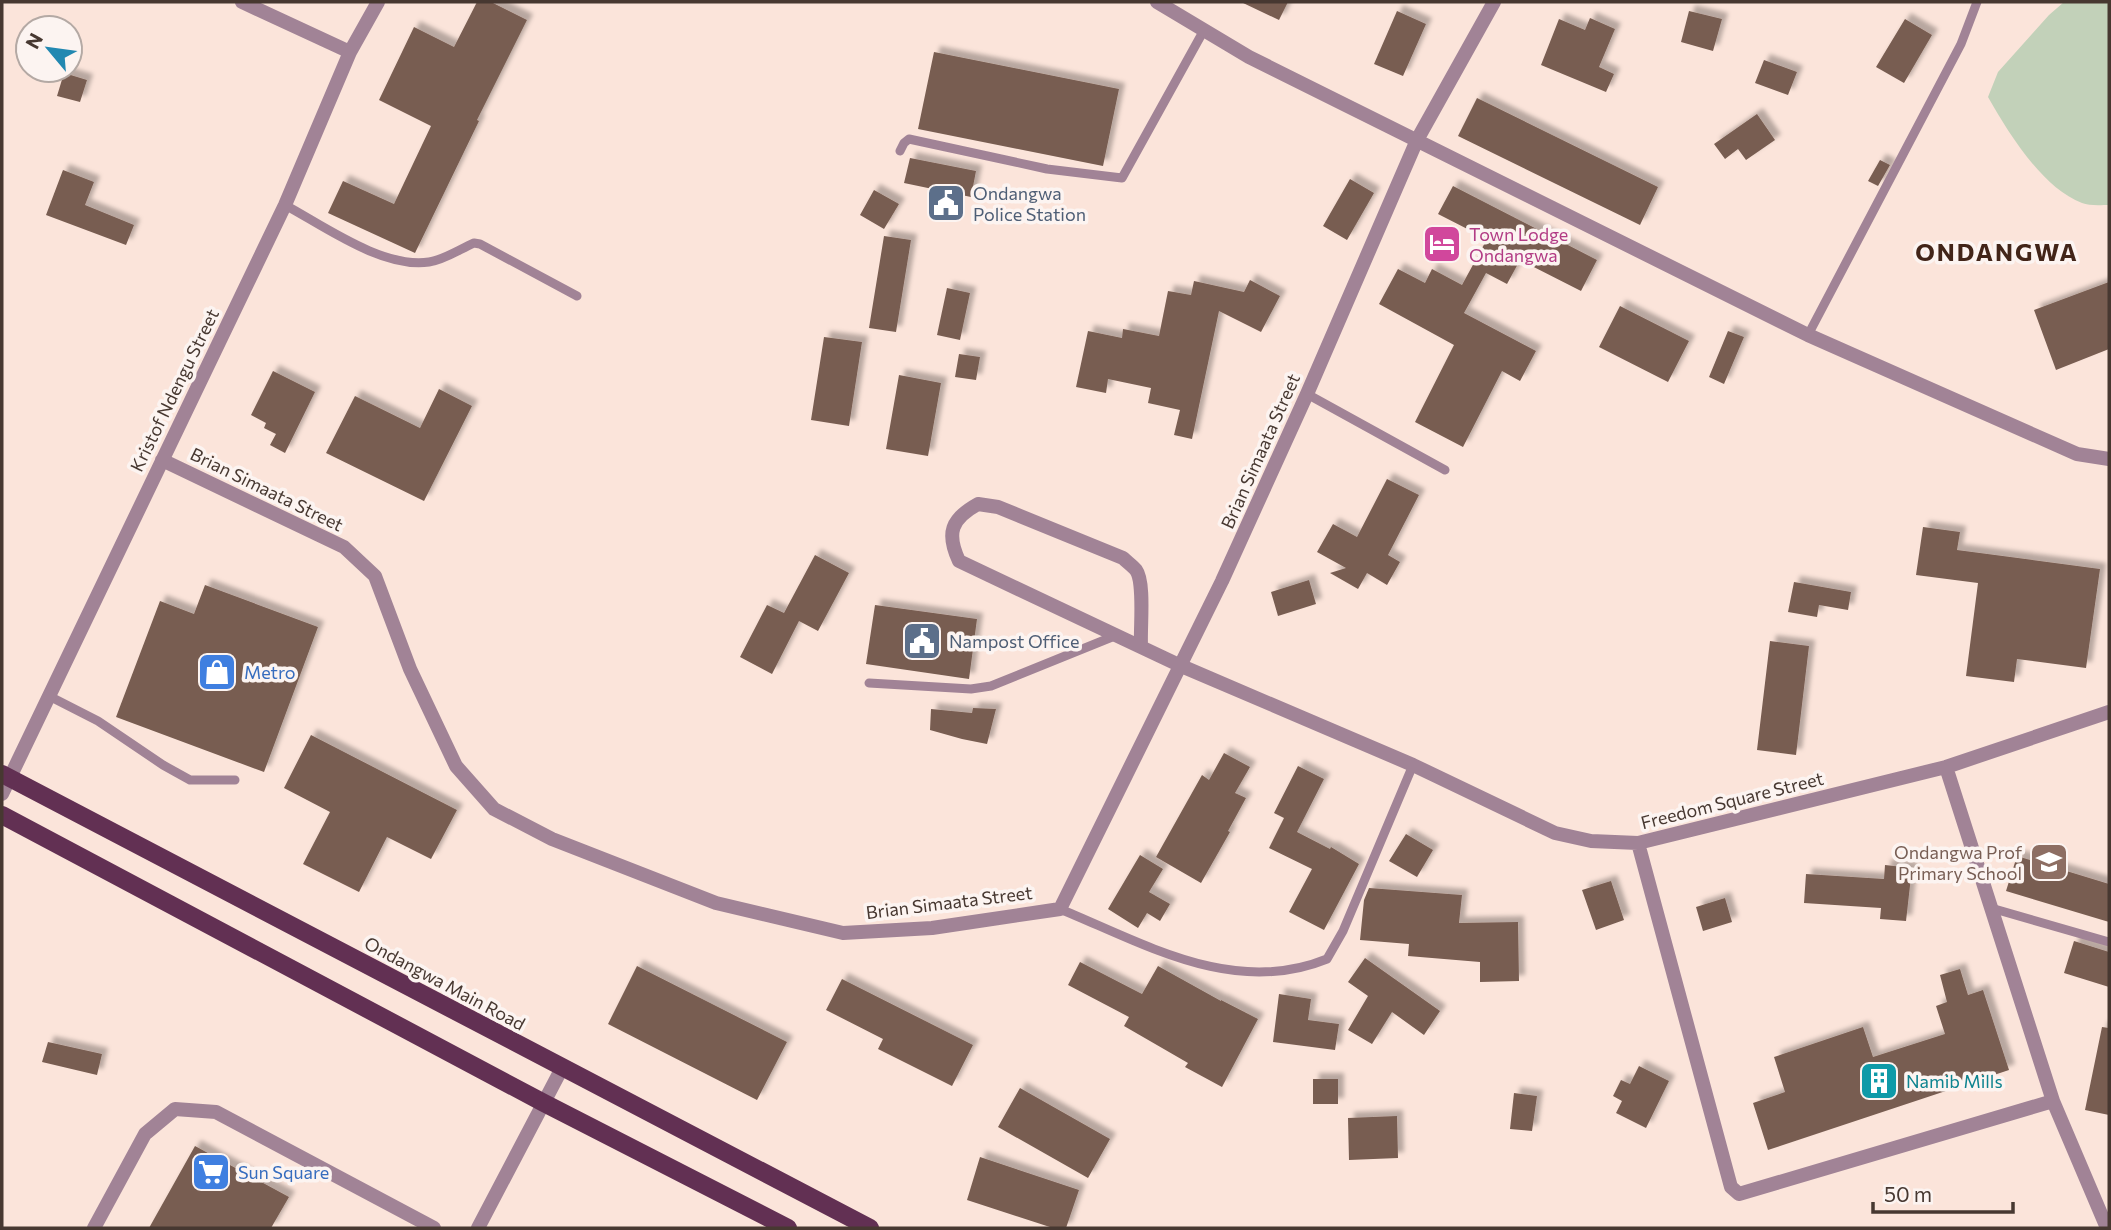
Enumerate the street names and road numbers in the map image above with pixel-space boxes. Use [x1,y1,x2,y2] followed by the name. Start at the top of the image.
[125,305,223,475] street label: Kristof Ndengu Street
[1216,370,1304,532] street label: Brian Simaata Street
[187,442,347,536] street label: Brian Simaata Street
[1638,767,1826,833] street label: Freedom Square Street
[865,881,1033,923] street label: Brian Simaata Street
[361,931,529,1035] street label: Ondangwa Main Road

